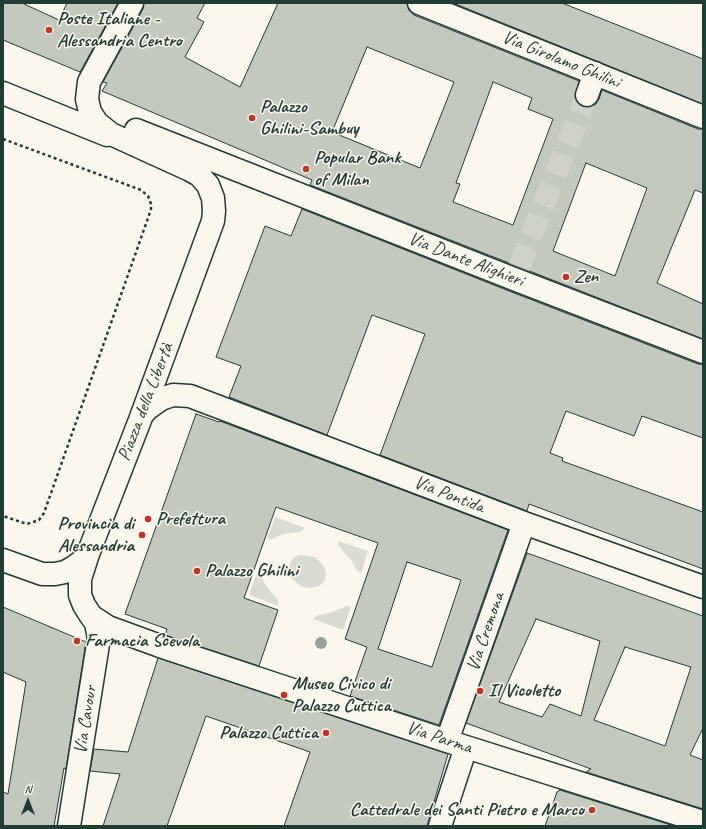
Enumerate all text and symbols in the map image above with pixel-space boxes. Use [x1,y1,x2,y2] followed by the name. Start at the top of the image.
[57,8,182,52] place label: Poste Italiane - Alessandria Centro
[44,25,54,35] marker: Poste Italiane - Alessandria Centro
[499,26,623,94] street label: Via Girolamo Ghilini
[260,96,358,140] place label: Palazzo Ghilini-Sambuy
[247,113,257,123] marker: Palazzo Ghilini-Sambuy
[314,147,400,191] place label: Popular Bank of Milan
[301,164,311,174] marker: Popular Bank of Milan
[405,228,527,292] street label: Via Dante Alighieri
[574,266,598,288] place label: Zen
[561,272,571,282] marker: Zen
[113,340,179,464] street label: Piazza della Libertà
[411,471,487,519] street label: Via Pontida
[156,508,225,530] place label: Prefettura
[58,513,134,557] place label: Provincia di Alessandria
[143,514,153,524] marker: Prefettura
[137,530,147,540] marker: Provincia di Alessandria
[205,560,298,582] place label: Palazzo Ghilini
[192,566,202,576] marker: Palazzo Ghilini
[462,590,510,674] street label: Via Cremona
[85,630,199,652] place label: Farmacia Scevola
[72,636,82,646] marker: Farmacia Scevola
[292,673,391,717] place label: Museo Civico di Palazzo Cuttica
[488,680,560,702] place label: Il Vicoletto
[69,684,103,756] street label: Via Cavour
[475,686,485,696] marker: Il Vicoletto
[279,690,289,700] marker: Museo Civico di Palazzo Cuttica
[403,717,475,759] street label: Via Parma
[219,722,318,744] place label: Palazzo Cuttica
[321,728,331,738] marker: Palazzo Cuttica
[8,781,48,821] north arrow
[25,782,31,796] text: N
[350,799,584,821] place label: Cattedrale dei Santi Pietro e Marco
[587,805,597,815] marker: Cattedrale dei Santi Pietro e Marco

